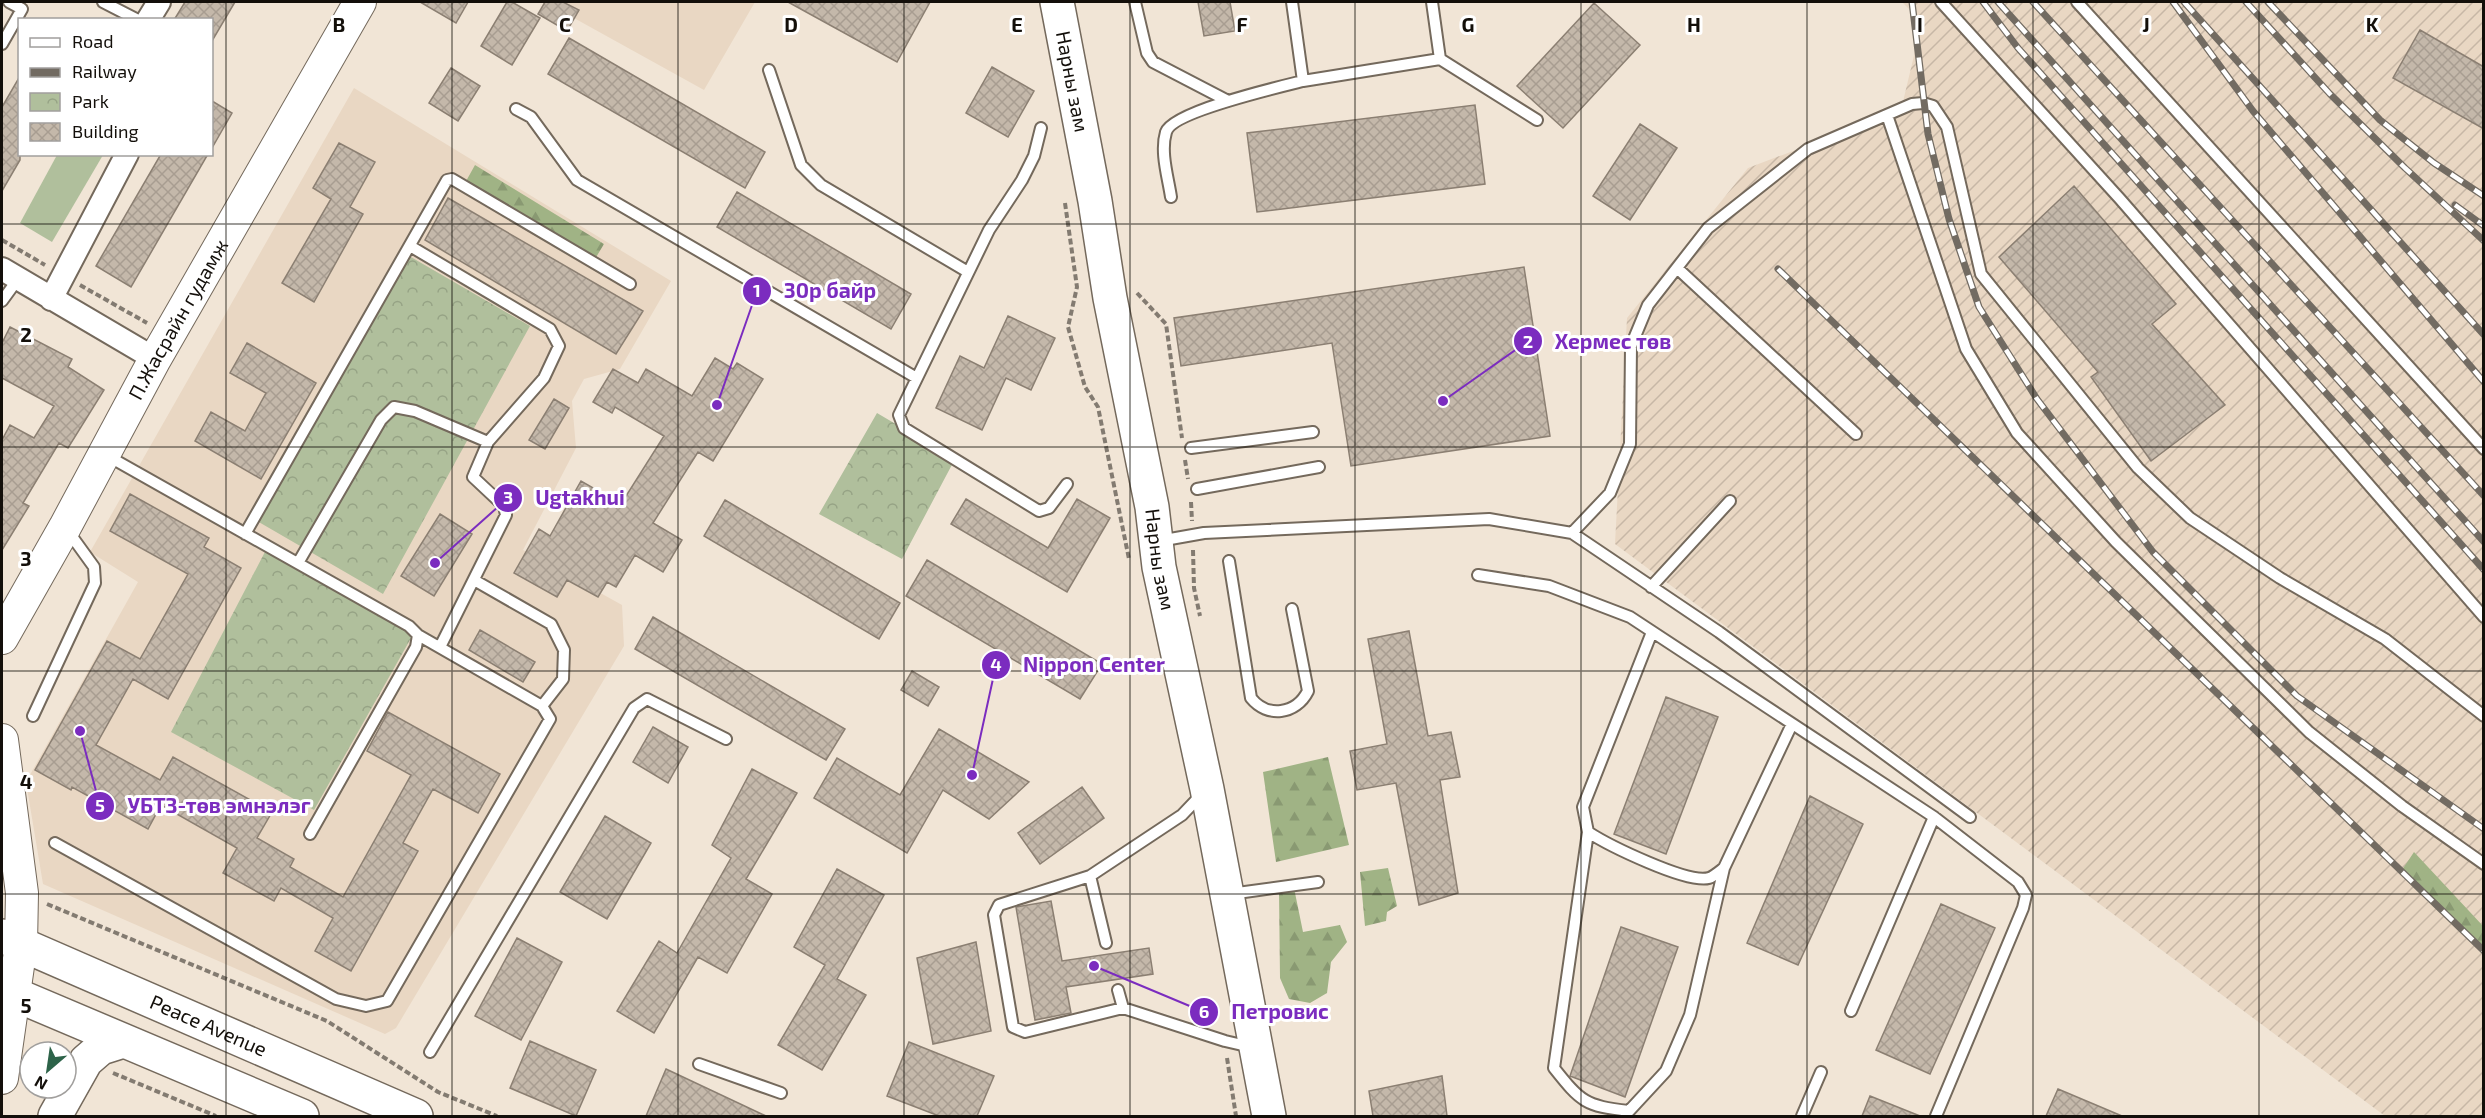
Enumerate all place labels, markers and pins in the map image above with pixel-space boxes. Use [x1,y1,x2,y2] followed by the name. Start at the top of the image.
[742,272,888,311] callout: 30р байр
[1513,322,1683,361] callout: Хермес төв
[493,478,637,517] callout: Ugtakhui
[981,646,1177,685] callout: Nippon Center
[85,786,322,825] callout: УБТЗ-төв эмнэлэг
[1189,992,1341,1031] callout: Петровис

